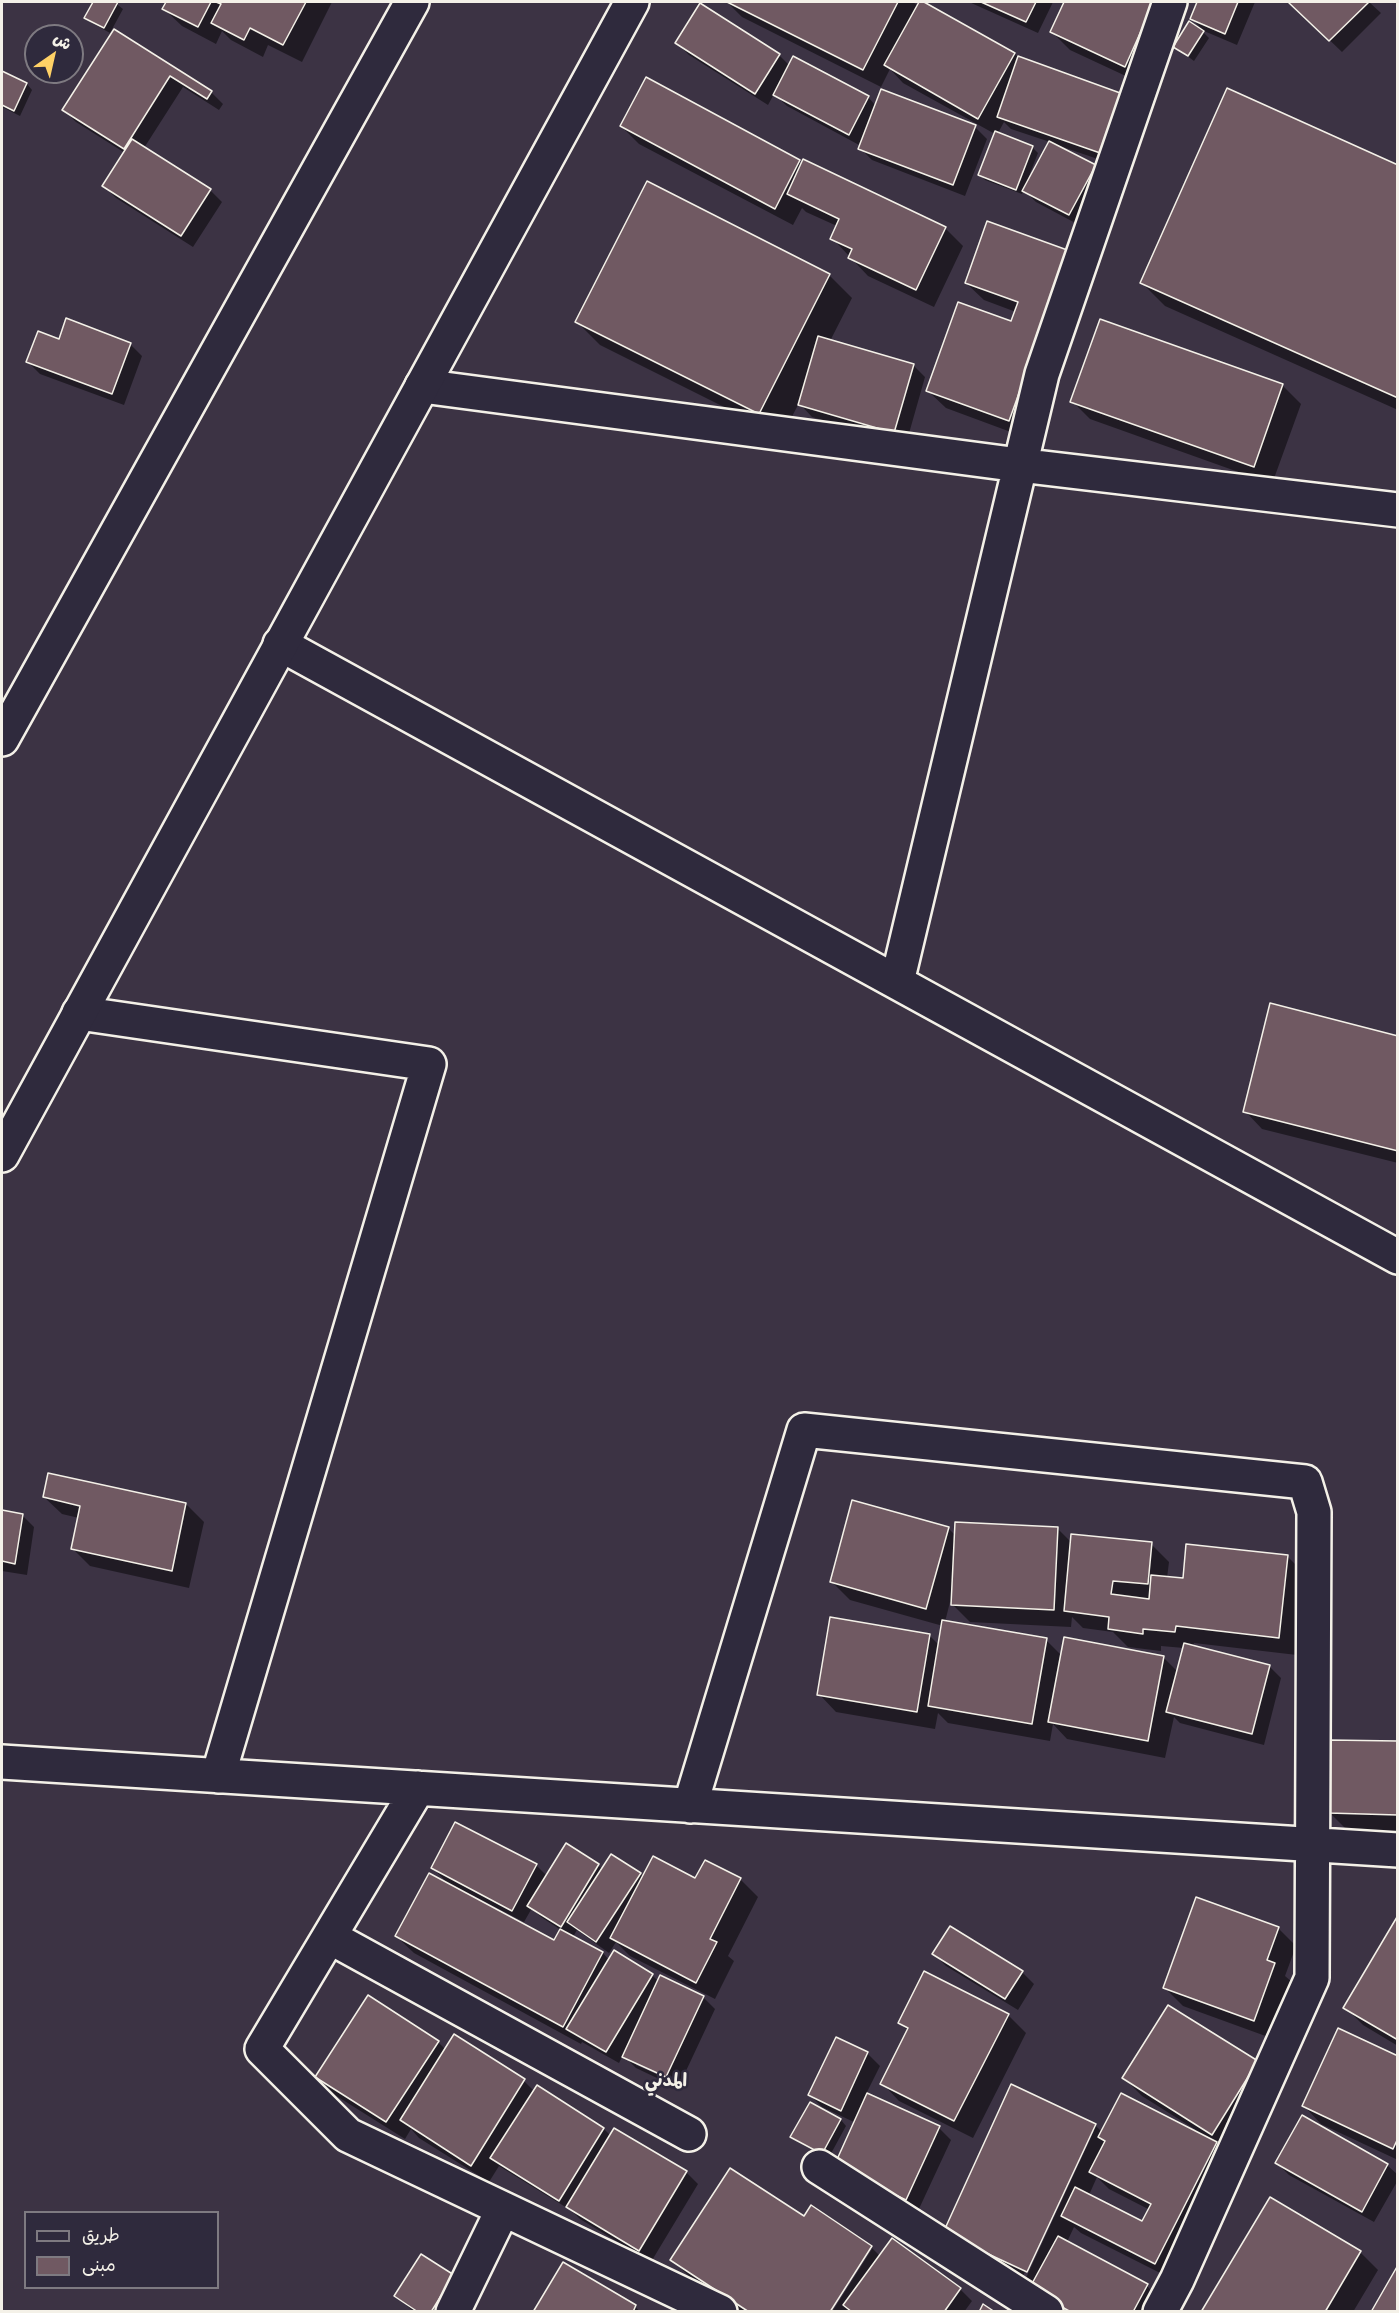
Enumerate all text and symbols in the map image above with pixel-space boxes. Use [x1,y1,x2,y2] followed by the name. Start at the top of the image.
[24,24,84,84] north arrow
[50,28,76,54] text: ش
[645,2070,687,2092] district label: المدني
[24,2211,219,2289] legend
[82,2223,120,2246] text: طريق
[82,2253,116,2276] text: مبنى

